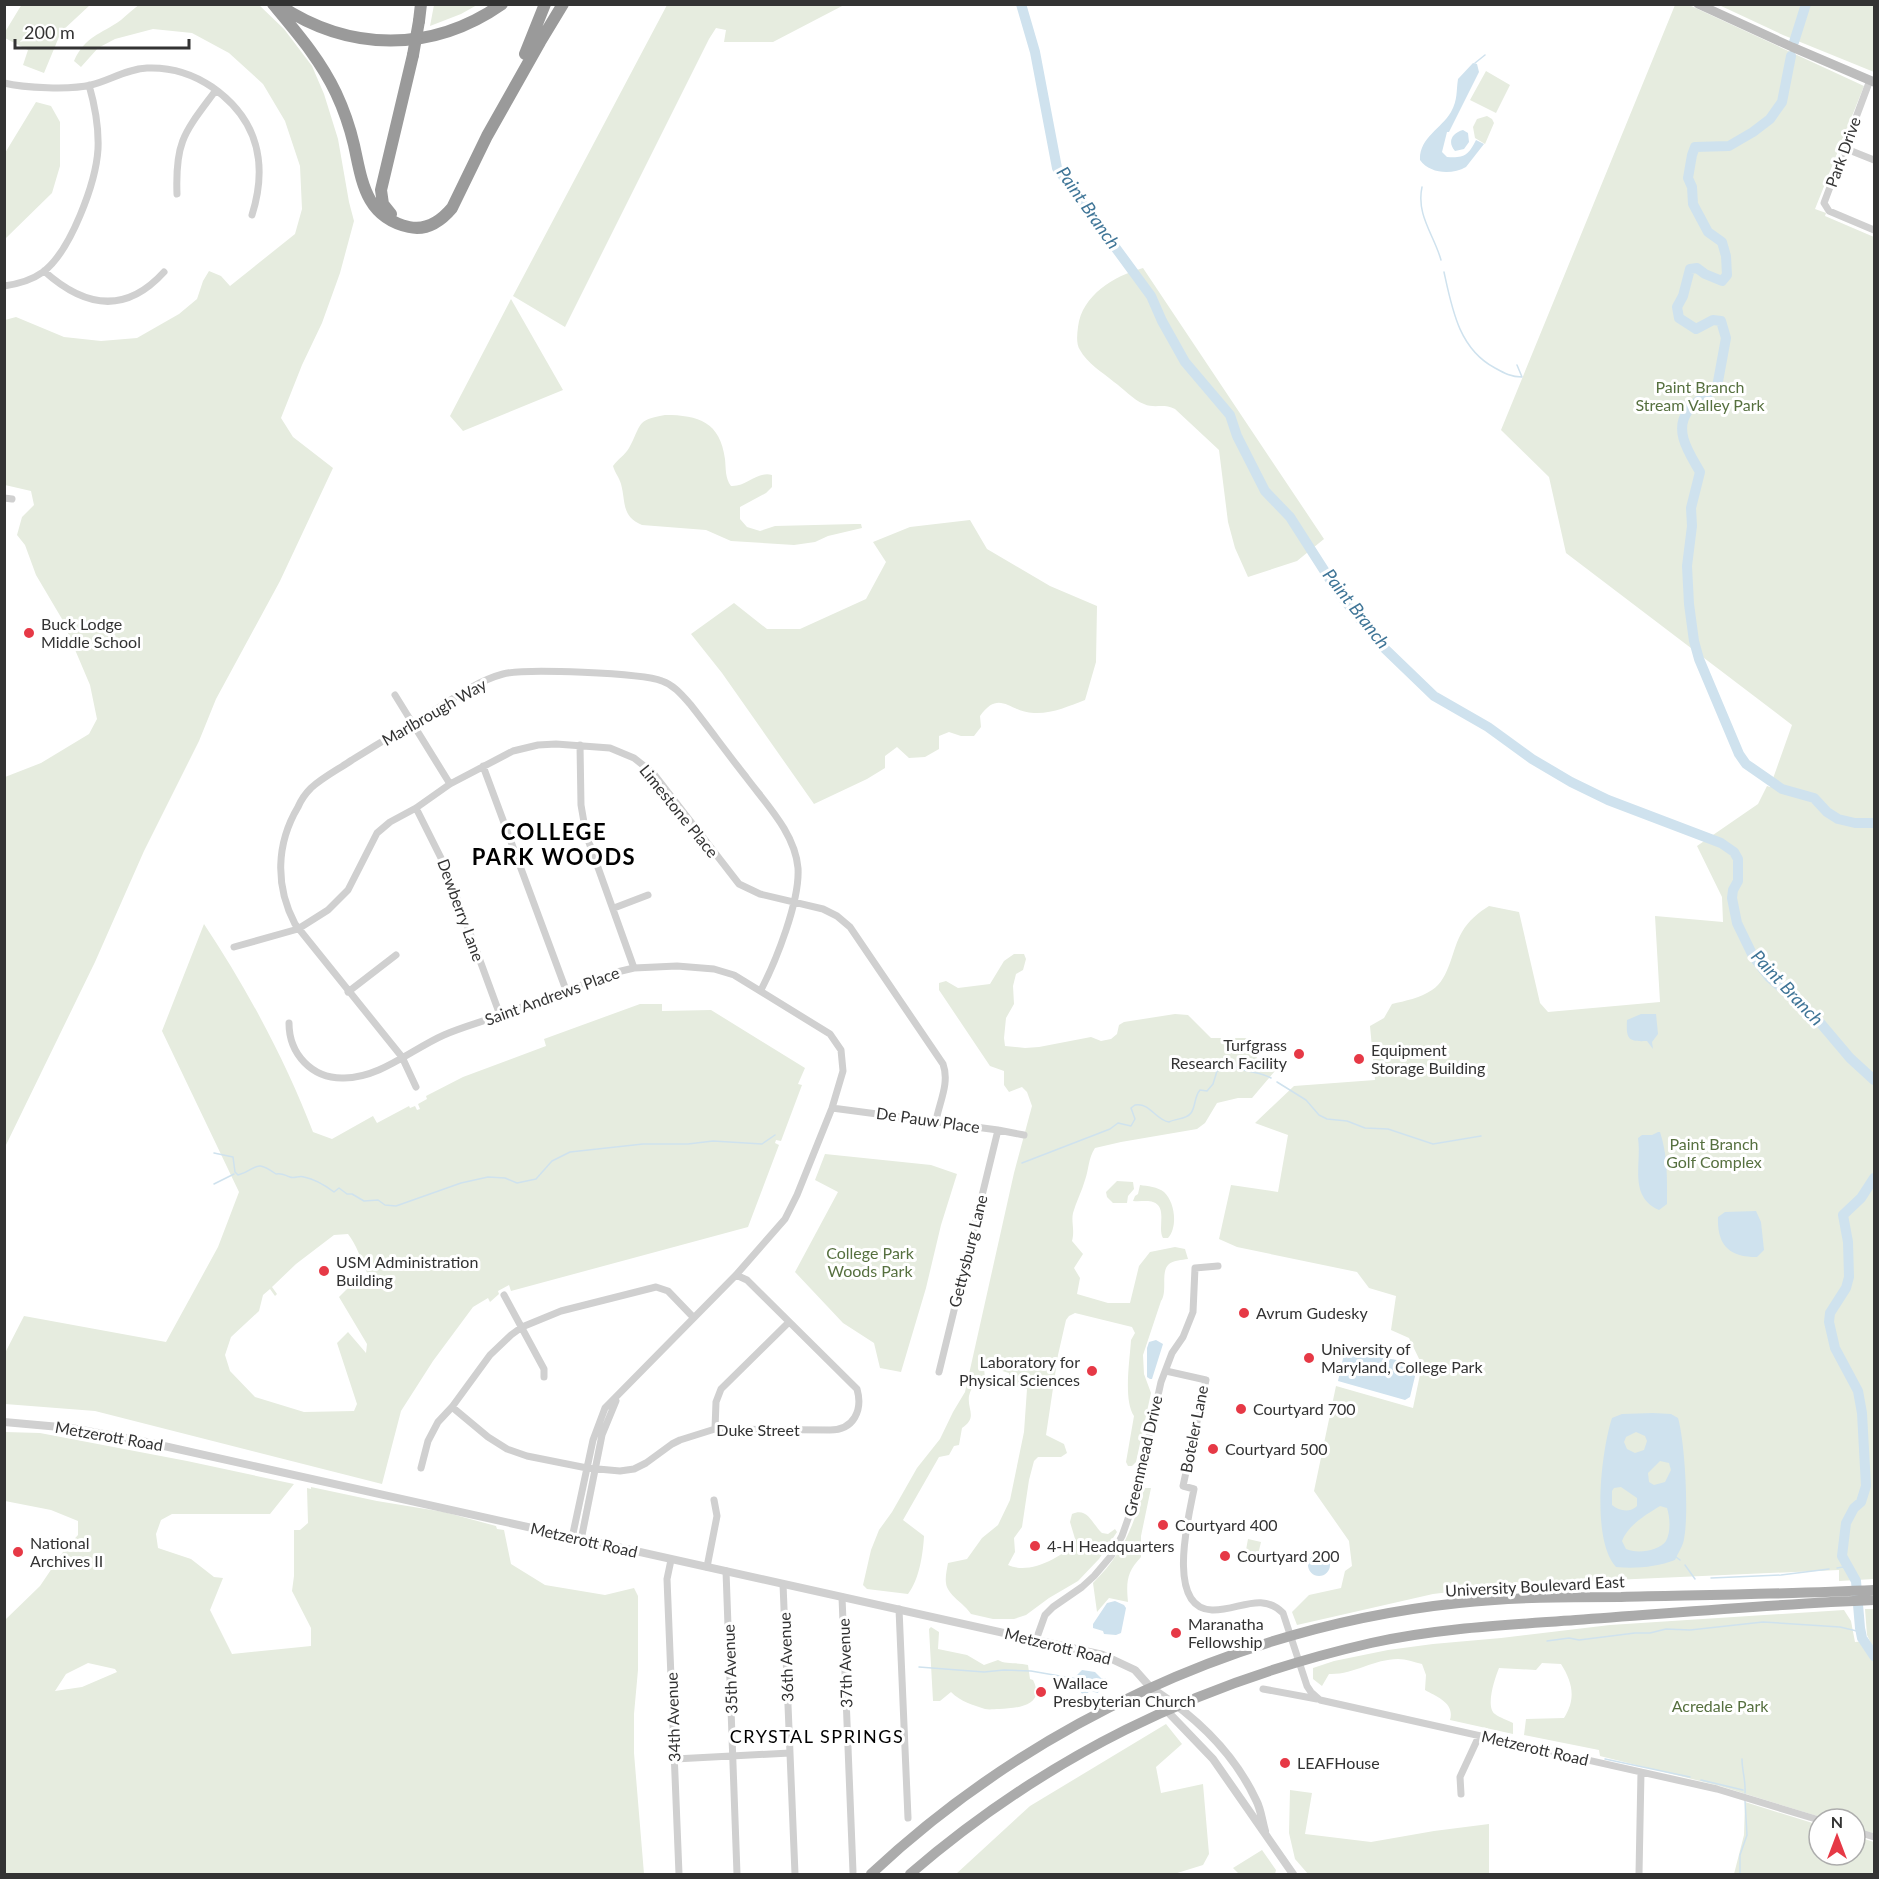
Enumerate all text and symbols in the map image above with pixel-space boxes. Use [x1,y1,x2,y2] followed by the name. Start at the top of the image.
[15,12,189,50] scale bar
[24,21,75,43] text: 200 m
[1821,114,1864,190] street label: Park Drive
[1052,162,1125,253] water label: Paint Branch
[1635,377,1765,414] park label: Paint Branch Stream Valley Park
[1319,564,1395,653] water label: Paint Branch
[41,614,141,651] place label: Buck Lodge Middle School
[22,626,36,640] marker: Buck Lodge Middle School
[378,674,490,749] street label: Marlbrough Way
[636,760,723,861] street label: Limestone Place
[472,818,636,870] district label: COLLEGE PARK WOODS
[434,856,489,964] street label: Dewberry Lane
[1747,945,1828,1030] water label: Paint Branch
[482,962,622,1029] street label: Saint Andrews Place
[1171,1035,1288,1072] place label: Turfgrass Research Facility
[1371,1040,1485,1077] place label: Equipment Storage Building
[1292,1047,1306,1061] marker: Turfgrass Research Facility
[1352,1052,1366,1066] marker: Equipment Storage Building
[875,1103,981,1136] street label: De Pauw Place
[1666,1134,1762,1171] park label: Paint Branch Golf Complex
[944,1193,991,1309] street label: Gettysburg Lane
[826,1243,915,1280] park label: College Park Woods Park
[336,1252,478,1289] place label: USM Administration Building
[317,1264,331,1278] marker: USM Administration Building
[1256,1303,1368,1322] place label: Avrum Gudesky
[1237,1306,1251,1320] marker: Avrum Gudesky
[1321,1339,1483,1376] place label: University of Maryland, College Park
[1302,1351,1316,1365] marker: University of Maryland, College Park
[959,1352,1080,1389] place label: Laboratory for Physical Sciences
[1085,1364,1099,1378] marker: Laboratory for Physical Sciences
[1176,1384,1211,1474] street label: Boteler Lane
[1119,1394,1166,1518] street label: Greenmead Drive
[1253,1399,1356,1418] place label: Courtyard 700
[1234,1402,1248,1416] marker: Courtyard 700
[54,1417,165,1454] street label: Metzerott Road
[716,1420,800,1439] street label: Duke Street
[1225,1439,1328,1458] place label: Courtyard 500
[1206,1442,1220,1456] marker: Courtyard 500
[1175,1515,1278,1534] place label: Courtyard 400
[529,1518,639,1561] street label: Metzerott Road
[1156,1518,1170,1532] marker: Courtyard 400
[30,1533,103,1570] place label: National Archives II
[1047,1536,1174,1555] place label: 4-H Headquarters
[1028,1539,1042,1553] marker: 4-H Headquarters
[11,1545,25,1559] marker: National Archives II
[1237,1546,1340,1565] place label: Courtyard 200
[1218,1549,1232,1563] marker: Courtyard 200
[1445,1571,1625,1600] street label: University Boulevard East
[774,1612,797,1702] street label: 36th Avenue
[1188,1614,1264,1651] place label: Maranatha Fellowship
[833,1618,856,1708] street label: 37th Avenue
[1003,1623,1113,1668] street label: Metzerott Road
[718,1624,741,1714] street label: 35th Avenue
[1169,1626,1183,1640] marker: Maranatha Fellowship
[661,1672,684,1762] street label: 34th Avenue
[1053,1673,1196,1710] place label: Wallace Presbyterian Church
[1034,1685,1048,1699] marker: Wallace Presbyterian Church
[1672,1696,1769,1715] park label: Acredale Park
[730,1725,904,1747] district label: CRYSTAL SPRINGS
[1480,1726,1590,1769] street label: Metzerott Road
[1297,1753,1380,1772] place label: LEAFHouse
[1278,1756,1292,1770] marker: LEAFHouse
[1807,1807,1867,1867] north arrow
[1831,1812,1843,1831] text: N

